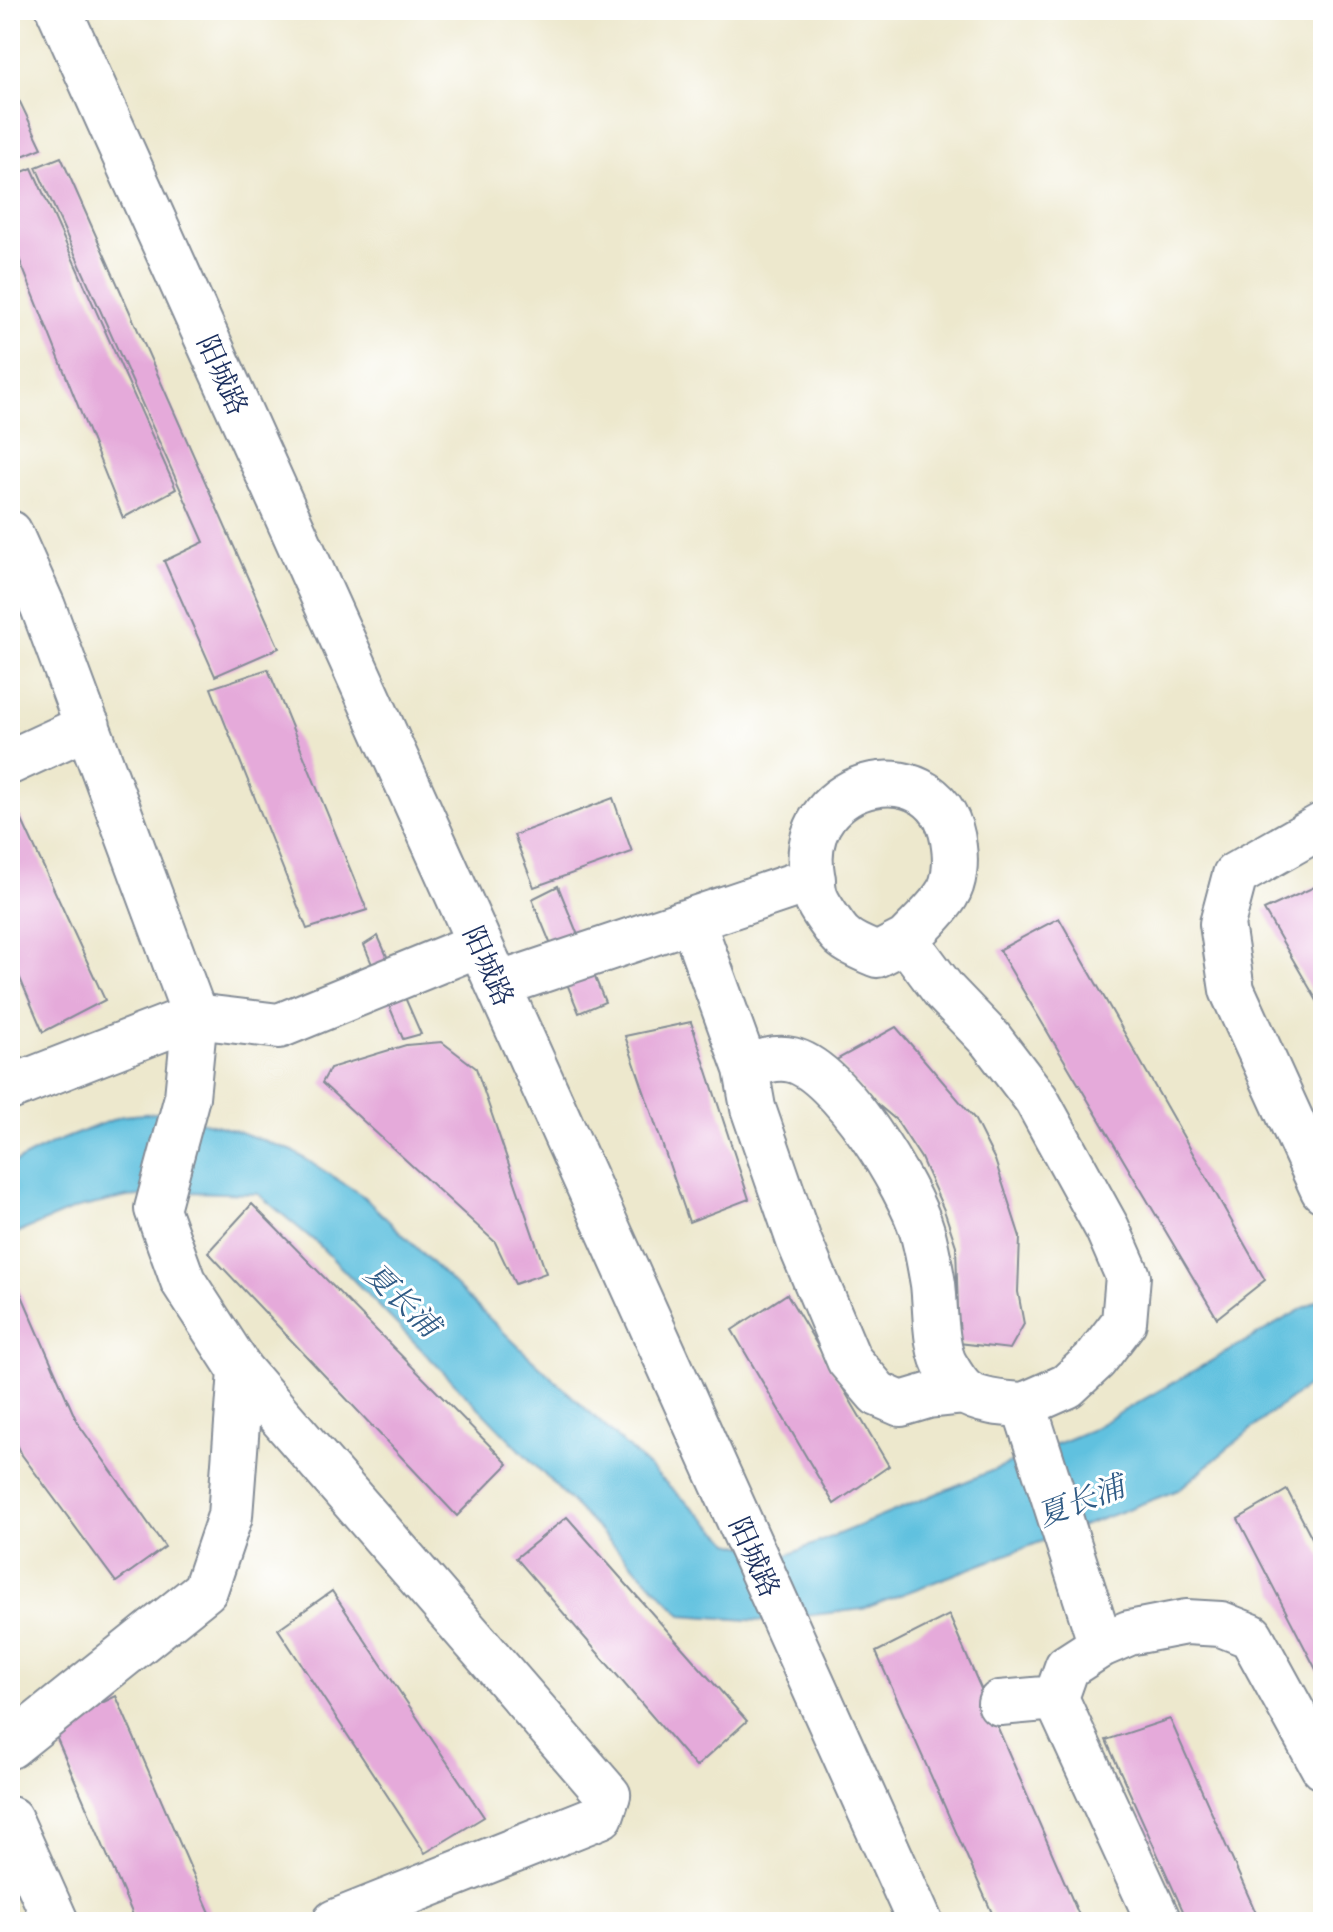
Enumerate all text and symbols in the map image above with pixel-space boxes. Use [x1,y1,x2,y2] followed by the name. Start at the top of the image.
[189,330,255,421] street label: 阳城路
[455,921,521,1012] street label: 阳城路
[356,1256,450,1349] water label: 夏长浦
[1033,1466,1135,1536] water label: 夏长浦
[721,1512,787,1603] street label: 阳城路

